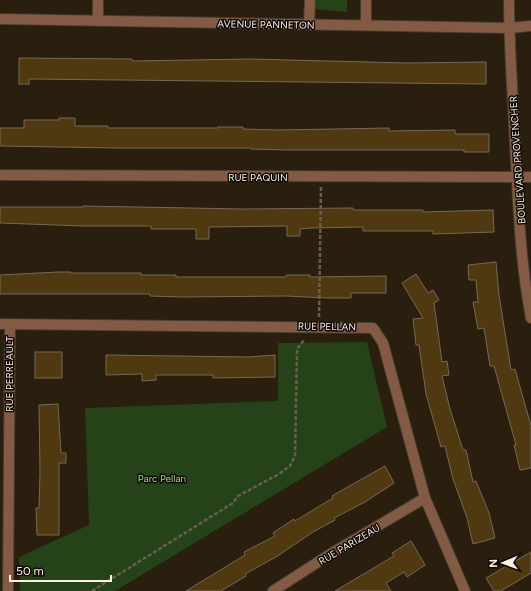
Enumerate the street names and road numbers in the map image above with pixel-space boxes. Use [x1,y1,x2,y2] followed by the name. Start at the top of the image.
[217,17,315,32] street label: AVENUE PANNETON
[507,96,528,224] street label: BOULEVARD PROVENCHER
[228,171,288,184] street label: RUE PAQUIN
[298,319,356,334] street label: RUE PELLAN
[3,336,16,412] street label: RUE PERREAULT
[316,521,382,568] street label: RUE PARIZEAU

